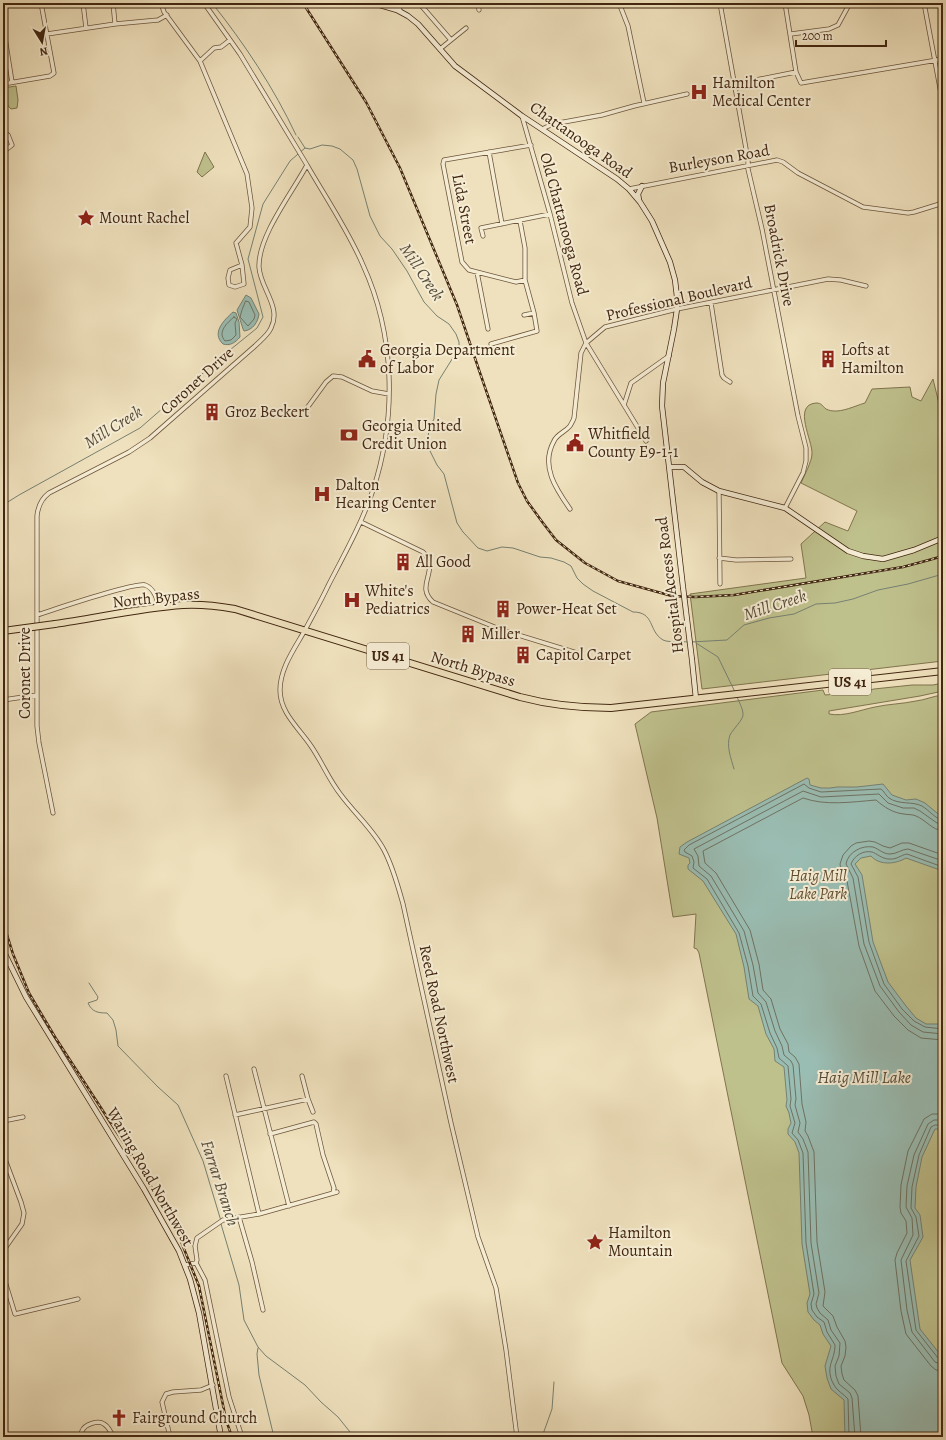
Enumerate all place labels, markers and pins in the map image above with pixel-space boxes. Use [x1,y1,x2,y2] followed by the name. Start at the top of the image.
[712,72,811,112] place label: Hamilton Medical Center
[689,82,709,102] hospital icon: Hamilton Medical Center
[99,207,189,229] place label: Mount Rachel
[76,208,96,228] place icon: Mount Rachel
[380,339,515,379] place label: Georgia Department of Labor
[841,339,904,379] place label: Lofts at Hamilton
[357,349,377,369] public building icon: Georgia Department of Labor
[818,349,838,369] building icon: Lofts at Hamilton
[225,401,309,423] place label: Groz Beckert
[202,402,222,422] building icon: Groz Beckert
[362,415,462,455] place label: Georgia United Credit Union
[587,423,679,463] place label: Whitfield County E9-1-1
[339,425,359,445] bank icon: Georgia United Credit Union
[565,433,585,453] public building icon: Whitfield County E9-1-1
[335,474,436,514] place label: Dalton Hearing Center
[312,484,332,504] hospital icon: Dalton Hearing Center
[415,551,471,573] place label: All Good
[393,552,413,572] building icon: All Good
[364,580,430,620] place label: White's Pediatrics
[342,590,362,610] hospital icon: White's Pediatrics
[516,598,617,620] place label: Power-Heat Set
[493,599,513,619] building icon: Power-Heat Set
[481,623,520,645] place label: Miller
[458,624,478,644] building icon: Miller
[536,644,631,666] place label: Capitol Carpet
[513,645,533,665] building icon: Capitol Carpet
[608,1222,673,1262] place label: Hamilton Mountain
[585,1232,605,1252] place icon: Hamilton Mountain
[132,1407,258,1429] place label: Fairground Church
[109,1408,129,1428] church icon: Fairground Church

